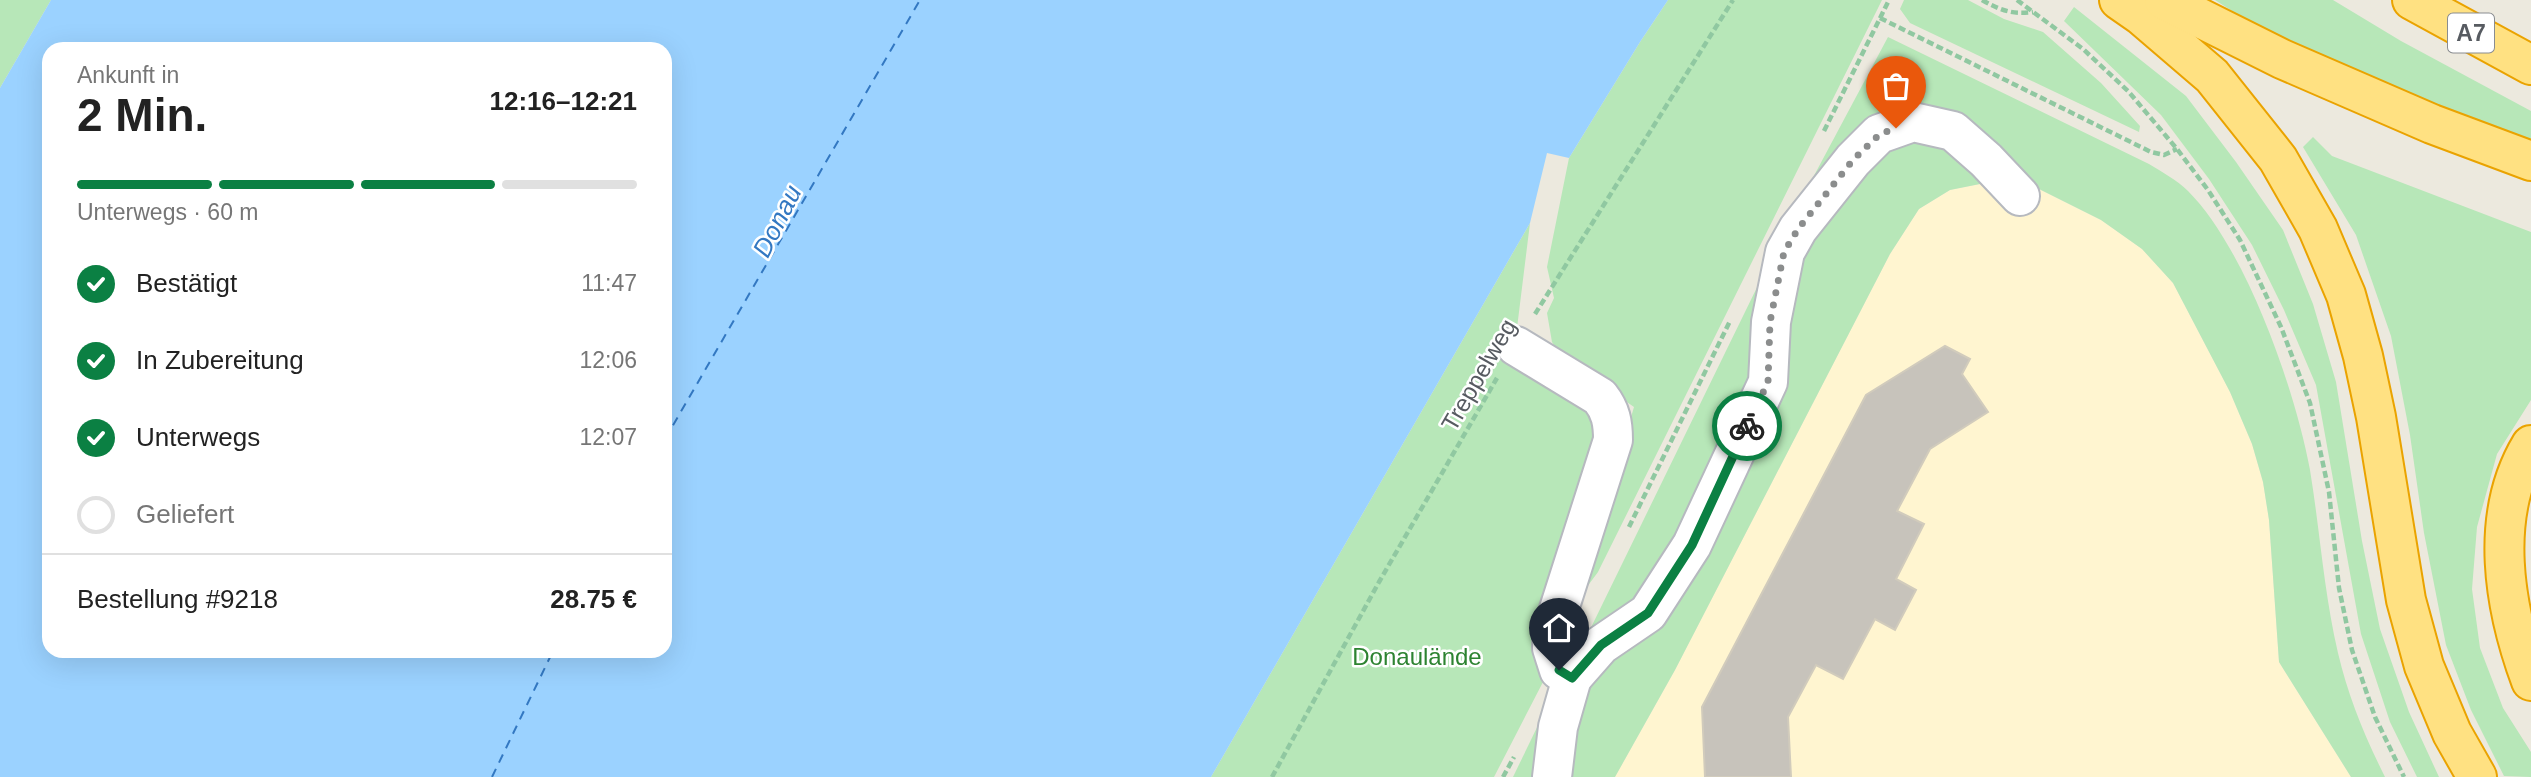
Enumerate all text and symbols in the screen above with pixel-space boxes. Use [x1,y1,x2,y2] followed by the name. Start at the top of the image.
[2448,14,2494,52] road number: A7
[1866,56,1926,128] pin
[77,62,179,88] text: Ankunft in
[1877,67,1915,105] icon: bag
[490,86,637,116] text: 12:16–12:21
[77,89,207,141] text: 2 Min.
[746,180,808,262] water label: Donau
[77,199,259,225] text: Unterwegs · 60 m
[77,265,115,303] icon: check
[136,268,237,298] text: Bestätigt
[581,270,637,296] text: 11:47
[1436,314,1521,435] street label: Treppelweg
[77,342,115,380] icon: check
[136,345,304,375] text: In Zubereitung
[579,347,637,373] text: 12:06
[1712,391,1782,461] courier
[1728,407,1766,445] icon: bike
[77,419,115,457] icon: check
[136,422,260,452] text: Unterwegs
[579,424,637,450] text: 12:07
[136,499,234,529] text: Geliefert
[77,584,278,614] text: Bestellung #9218
[550,584,637,614] text: 28.75 €
[1529,598,1589,670] pin
[1540,609,1578,647] icon: home
[1352,643,1482,670] park label: Donaulände

